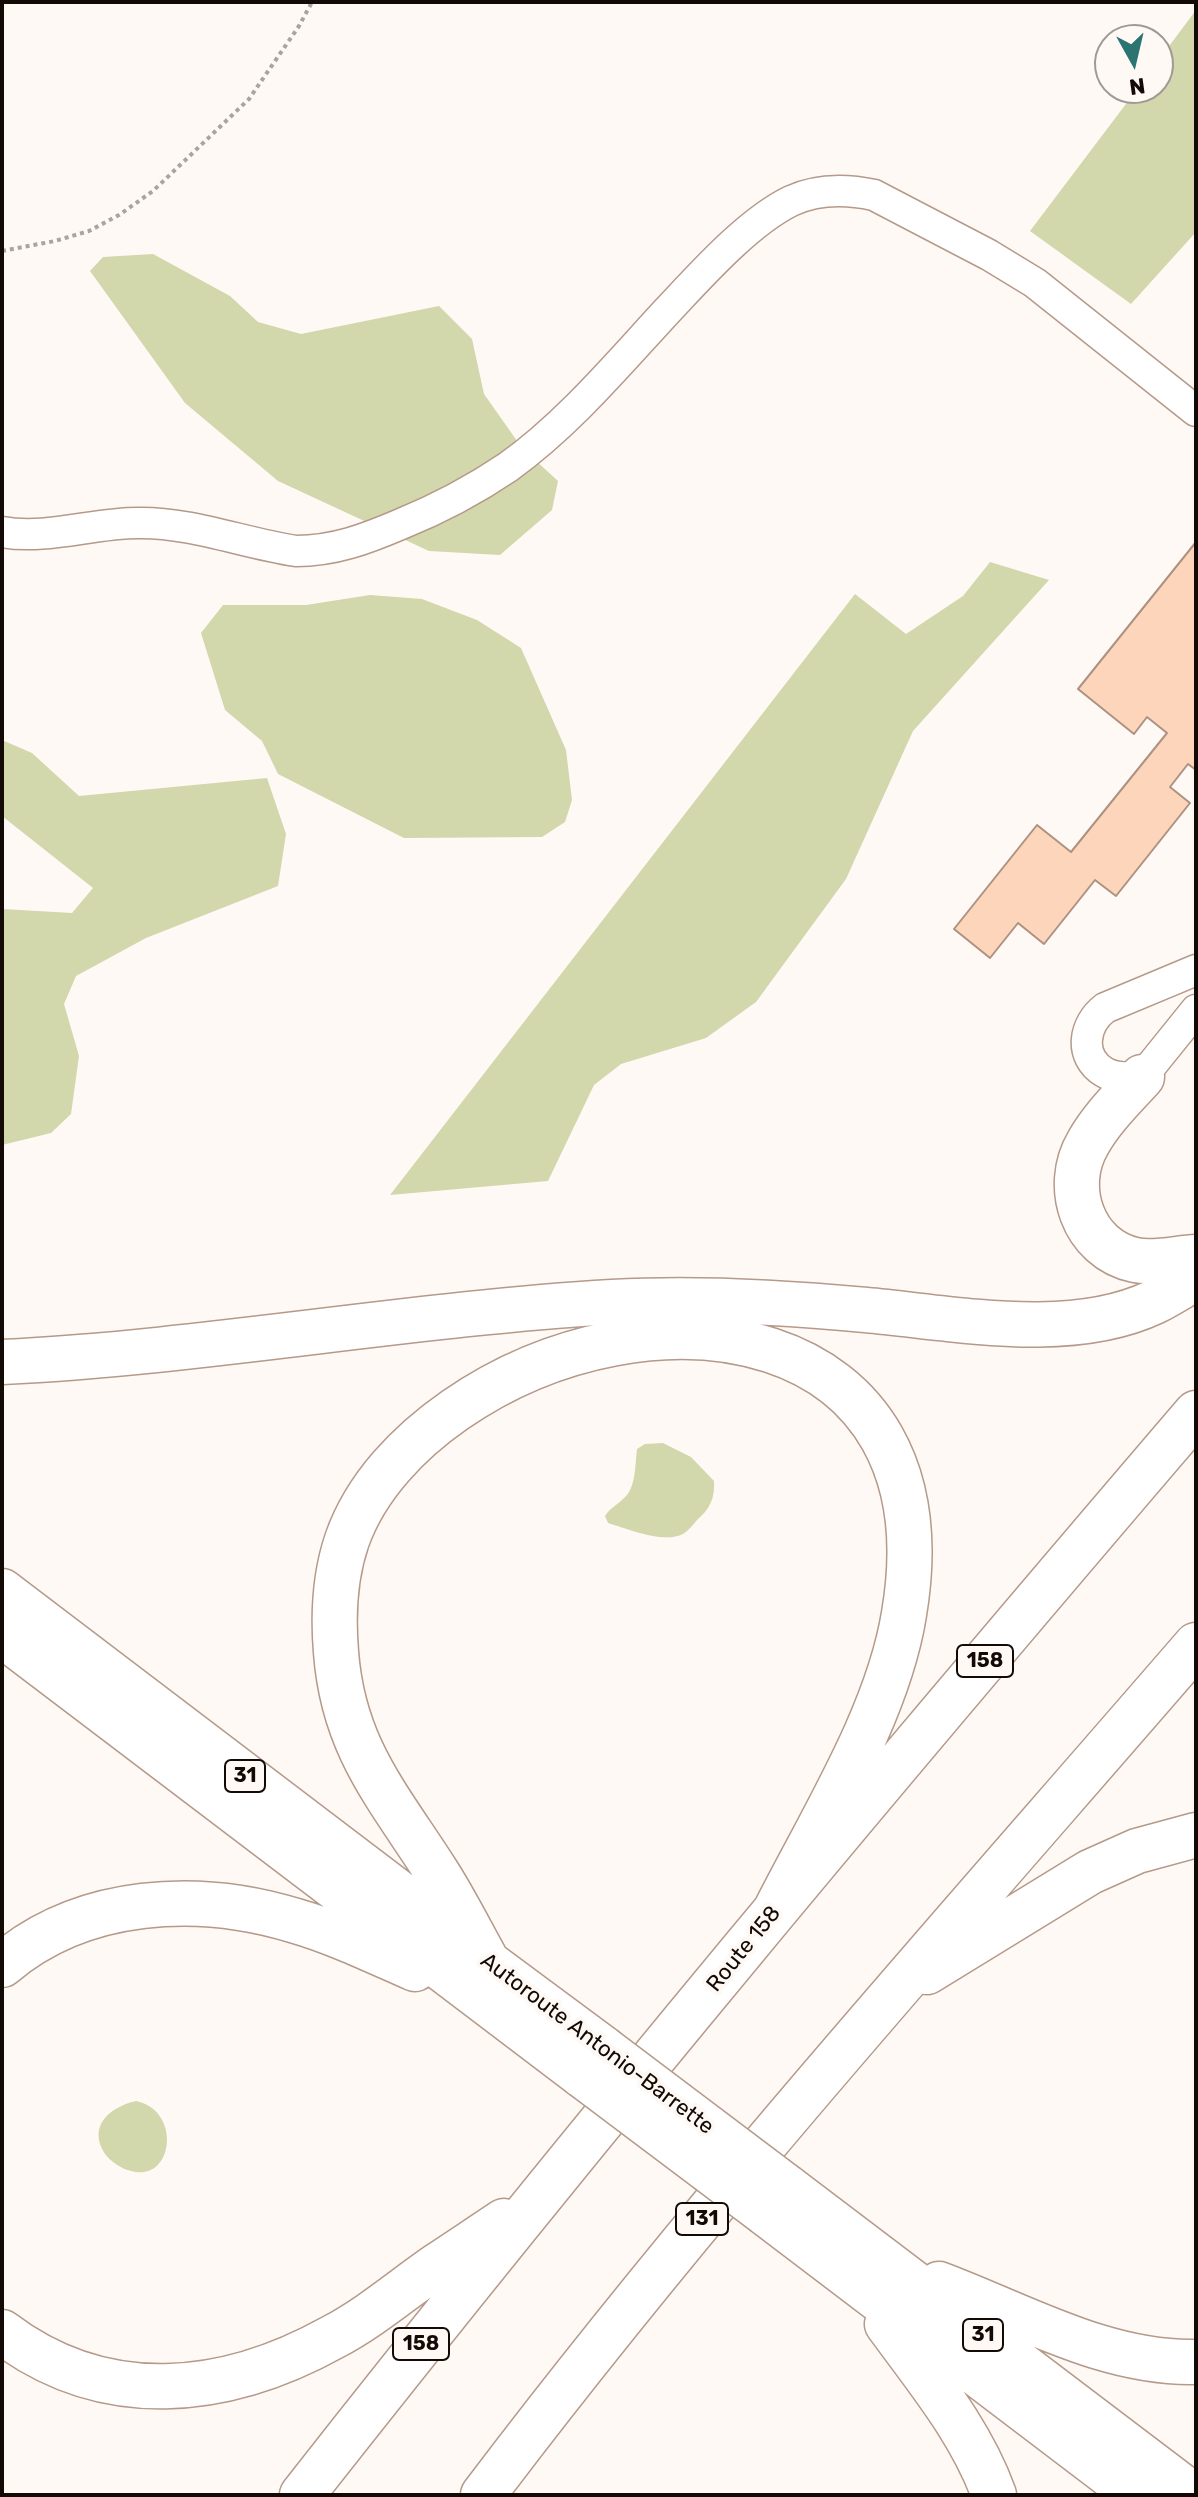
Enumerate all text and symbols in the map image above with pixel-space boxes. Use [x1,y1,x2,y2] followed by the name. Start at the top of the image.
[1094,24,1174,104] north arrow
[1127,72,1147,101] text: N
[957,1645,1013,1677] road number: 158
[225,1760,265,1792] road number: 31
[701,1901,787,1997] street label: Route 158
[475,1948,719,2140] street label: Autoroute Antonio-Barrette
[676,2203,728,2235] road number: 131
[963,2319,1003,2351] road number: 31
[393,2328,449,2360] road number: 158

